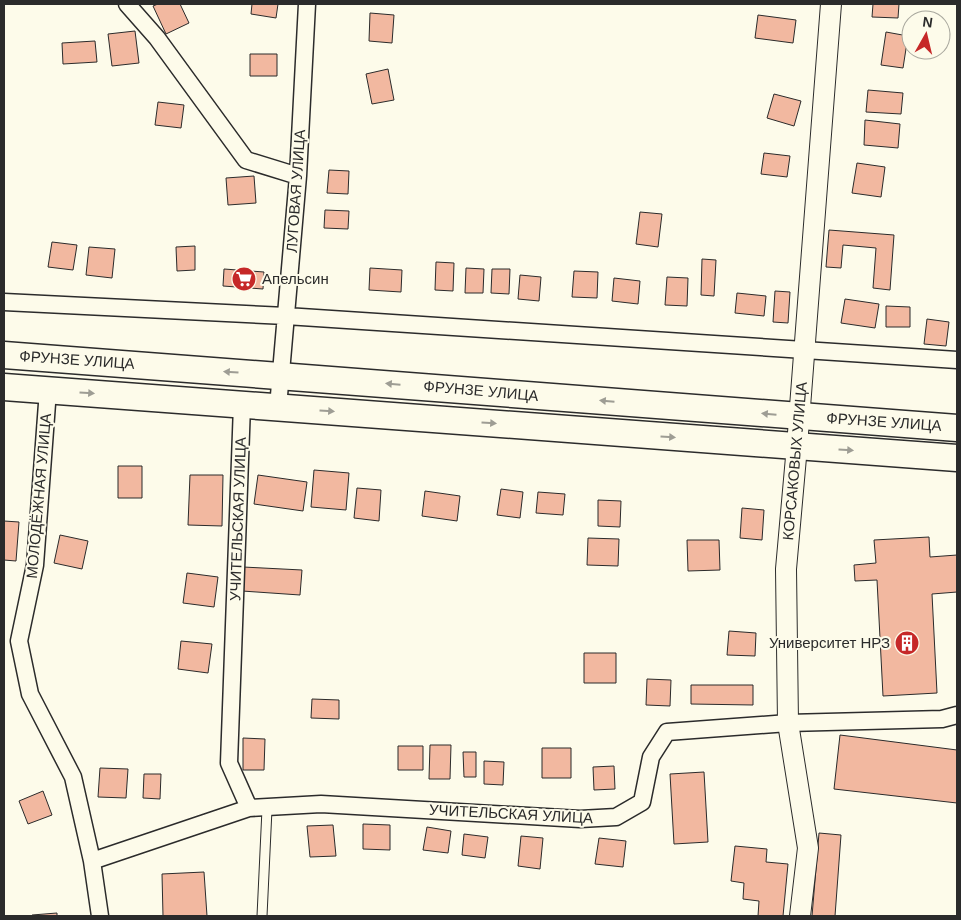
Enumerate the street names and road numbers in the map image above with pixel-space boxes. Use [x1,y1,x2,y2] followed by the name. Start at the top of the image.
[283,129,308,253] street label: ЛУГОВАЯ УЛИЦА
[19,347,135,372] street label: ФРУНЗЕ УЛИЦА
[423,377,539,404] street label: ФРУНЗЕ УЛИЦА
[779,381,810,541] street label: КОРСАКОВЫХ УЛИЦА
[826,409,942,434] street label: ФРУНЗЕ УЛИЦА
[23,413,54,579] street label: МОЛОДЁЖНАЯ УЛИЦА
[226,437,249,601] street label: УЧИТЕЛЬСКАЯ УЛИЦА
[429,801,593,826] street label: УЧИТЕЛЬСКАЯ УЛИЦА

